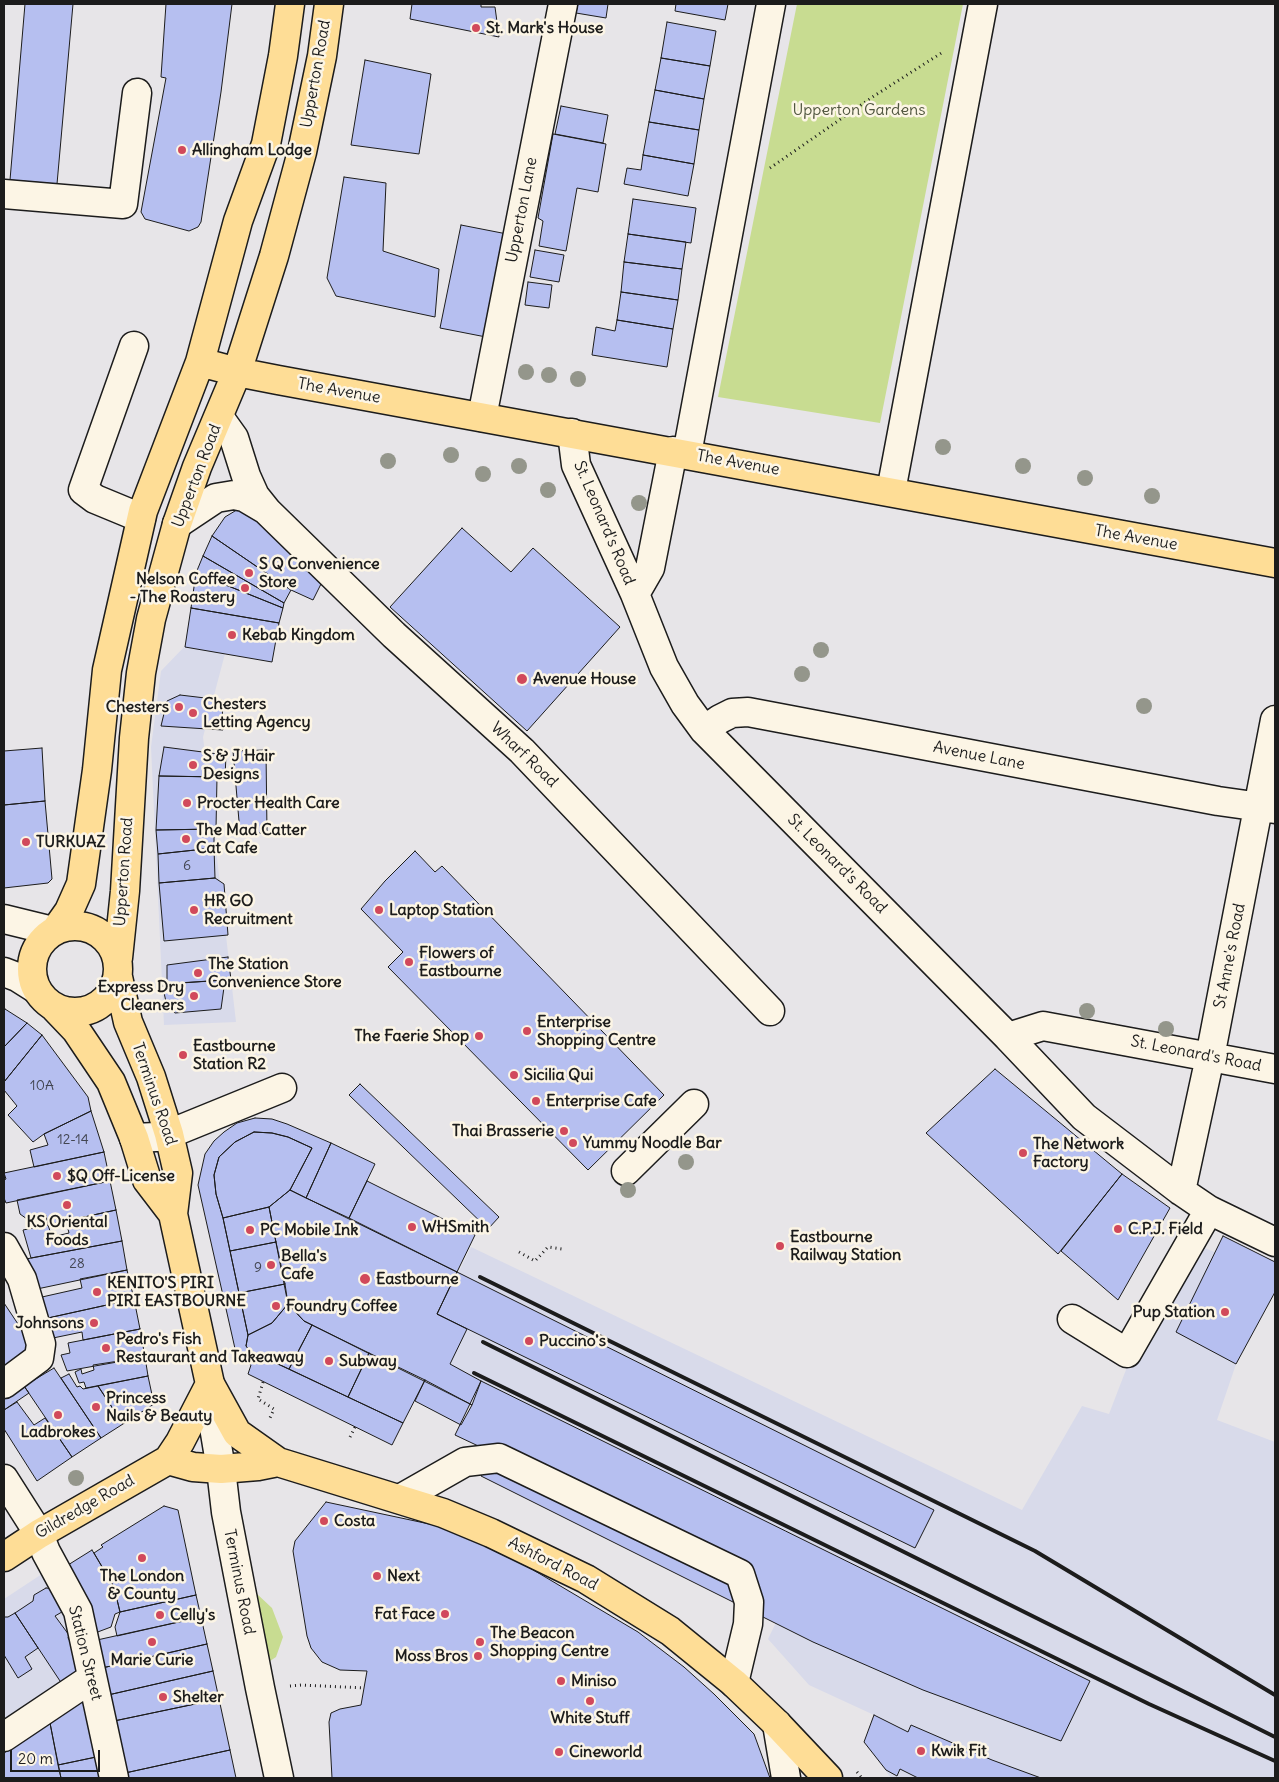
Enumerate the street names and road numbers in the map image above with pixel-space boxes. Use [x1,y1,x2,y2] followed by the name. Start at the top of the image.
[297,19,335,129] street label: Upperton Road
[502,156,542,264] street label: Upperton Lane
[296,374,382,408] street label: The Avenue
[168,422,226,530] street label: Upperton Road
[695,446,781,480] street label: The Avenue
[569,458,639,588] street label: St. Leonard's Road
[1093,521,1179,555] street label: The Avenue
[486,718,562,792] street label: Wharf Road
[931,738,1027,774] street label: Avenue Lane
[783,810,891,918] street label: St. Leonard's Road
[111,817,137,927] street label: Upperton Road
[1210,902,1250,1010] street label: St Anne's Road
[1129,1032,1263,1076] street label: St. Leonard's Road
[127,1040,181,1148] street label: Terminus Road
[32,1471,138,1543] street label: Gildredge Road
[219,1528,259,1636] street label: Terminus Road
[505,1533,601,1595] street label: Ashford Road
[64,1604,106,1702] street label: Station Street

